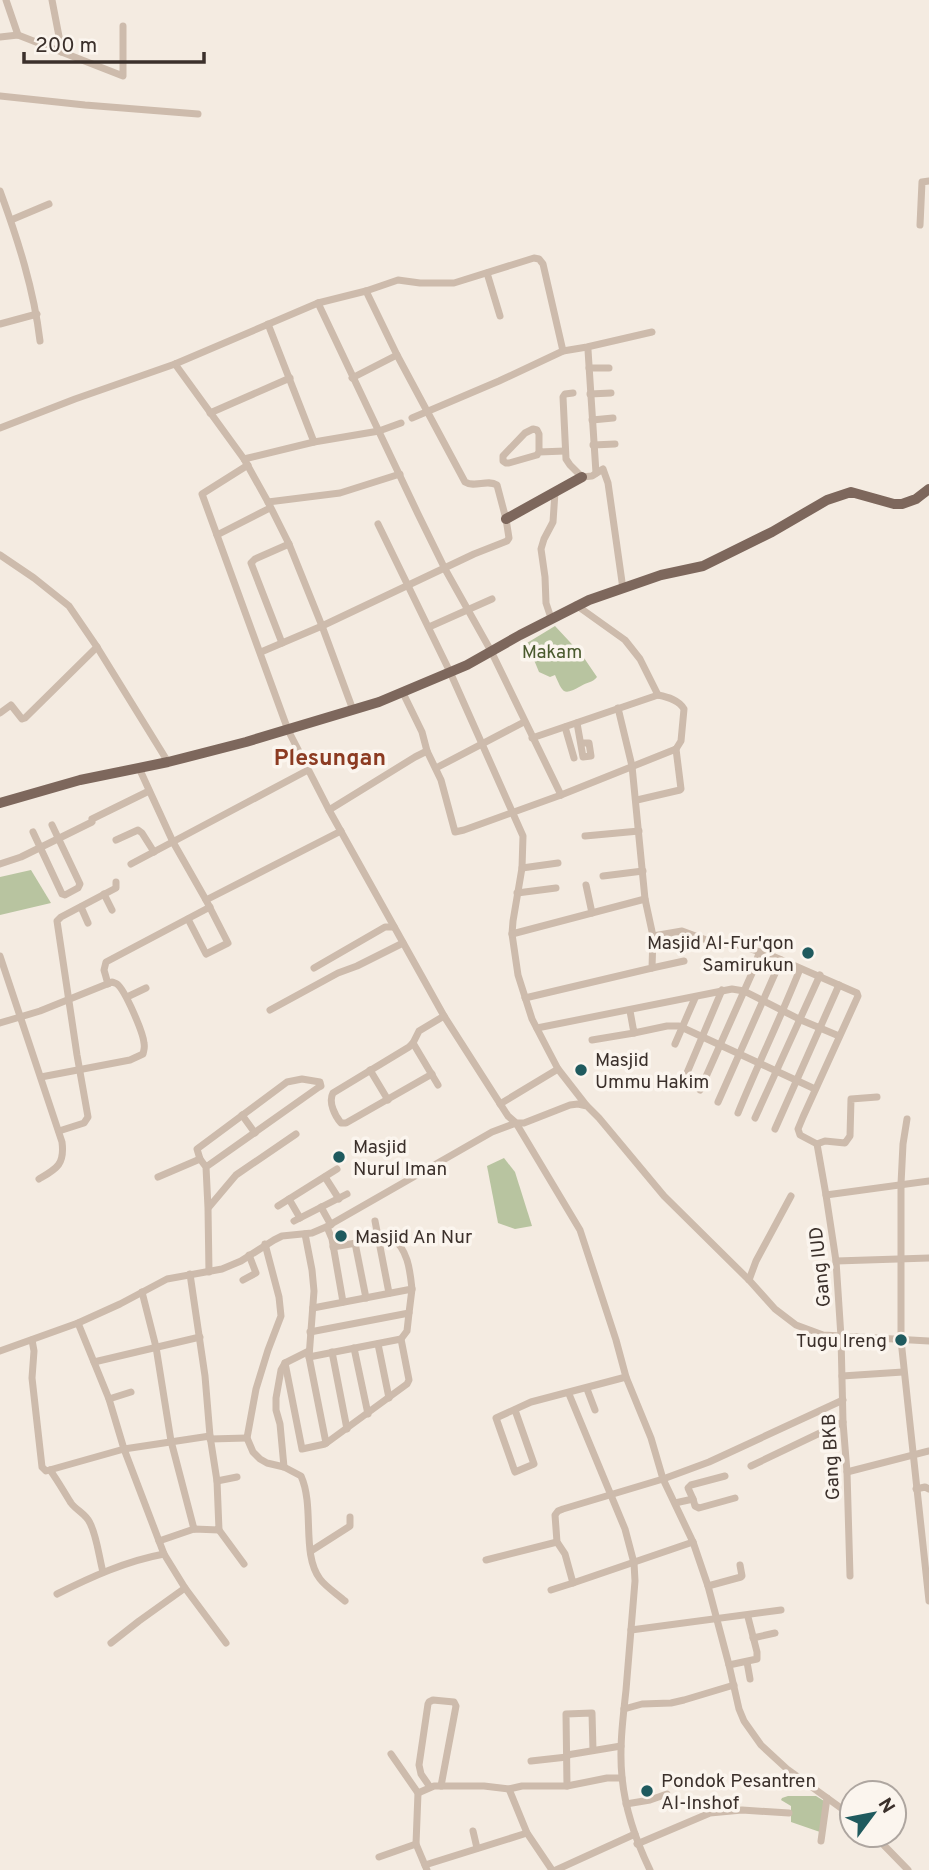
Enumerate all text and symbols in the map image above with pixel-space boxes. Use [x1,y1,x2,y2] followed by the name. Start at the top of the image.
[24,21,205,65] scale bar
[35,33,97,60] text: 200 m
[522,641,582,665] park label: Makam
[274,745,386,774] district label: Plesungan
[647,932,794,978] place label: Masjid Al-Fur'qon Samirukun
[800,945,816,961] marker: Masjid Al-Fur'qon Samirukun
[595,1049,709,1095] place label: Masjid Ummu Hakim
[573,1062,589,1078] marker: Masjid Ummu Hakim
[353,1136,447,1182] place label: Masjid Nurul Iman
[331,1149,347,1165] marker: Masjid Nurul Iman
[805,1225,837,1308] street label: Gang IUD
[355,1226,473,1250] place label: Masjid An Nur
[333,1228,349,1244] marker: Masjid An Nur
[796,1330,887,1354] place label: Tugu Ireng
[893,1332,909,1348] marker: Tugu Ireng
[818,1413,846,1501] street label: Gang BKB
[661,1770,816,1816] place label: Pondok Pesantren Al-Inshof
[838,1779,908,1849] north arrow
[639,1783,655,1799] marker: Pondok Pesantren Al-Inshof
[872,1794,900,1818] text: N

